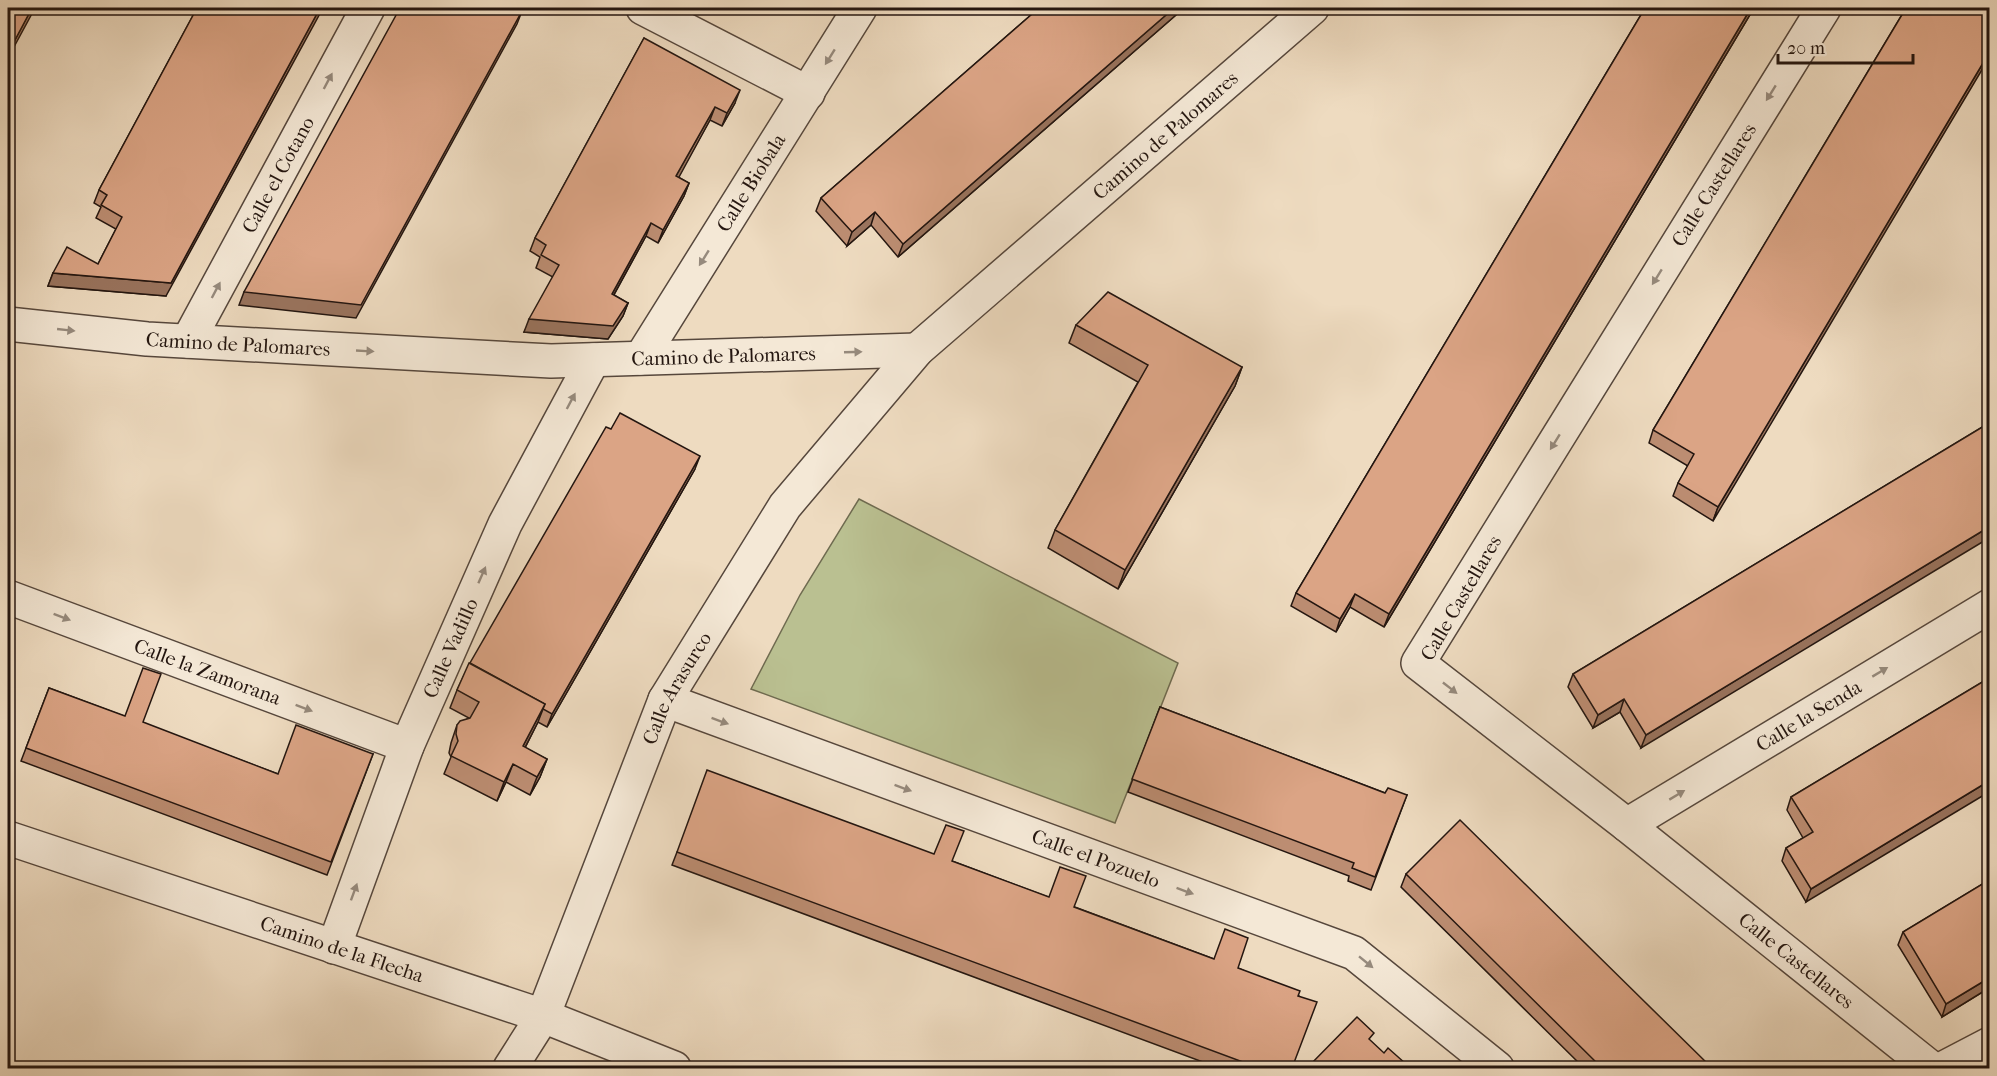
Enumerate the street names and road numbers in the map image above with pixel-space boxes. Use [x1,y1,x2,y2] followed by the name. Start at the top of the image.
[1088,66,1242,204] street label: Camino de Palomares
[237,112,319,237] street label: Calle el Cotano
[1667,119,1761,251] street label: Calle Castellares
[712,129,790,236] street label: Calle Biobala
[145,327,331,360] street label: Camino de Palomares
[631,342,816,370] street label: Camino de Palomares
[1416,531,1506,665] street label: Calle Castellares
[418,594,482,701] street label: Calle Vadillo
[637,628,716,748] street label: Calle Arasurco
[131,634,285,710] street label: Calle la Zamorana
[1752,675,1866,756] street label: Calle la Senda
[1029,824,1163,892] street label: Calle el Pozuelo
[1734,907,1859,1013] street label: Calle Castellares
[257,911,427,987] street label: Camino de la Flecha

